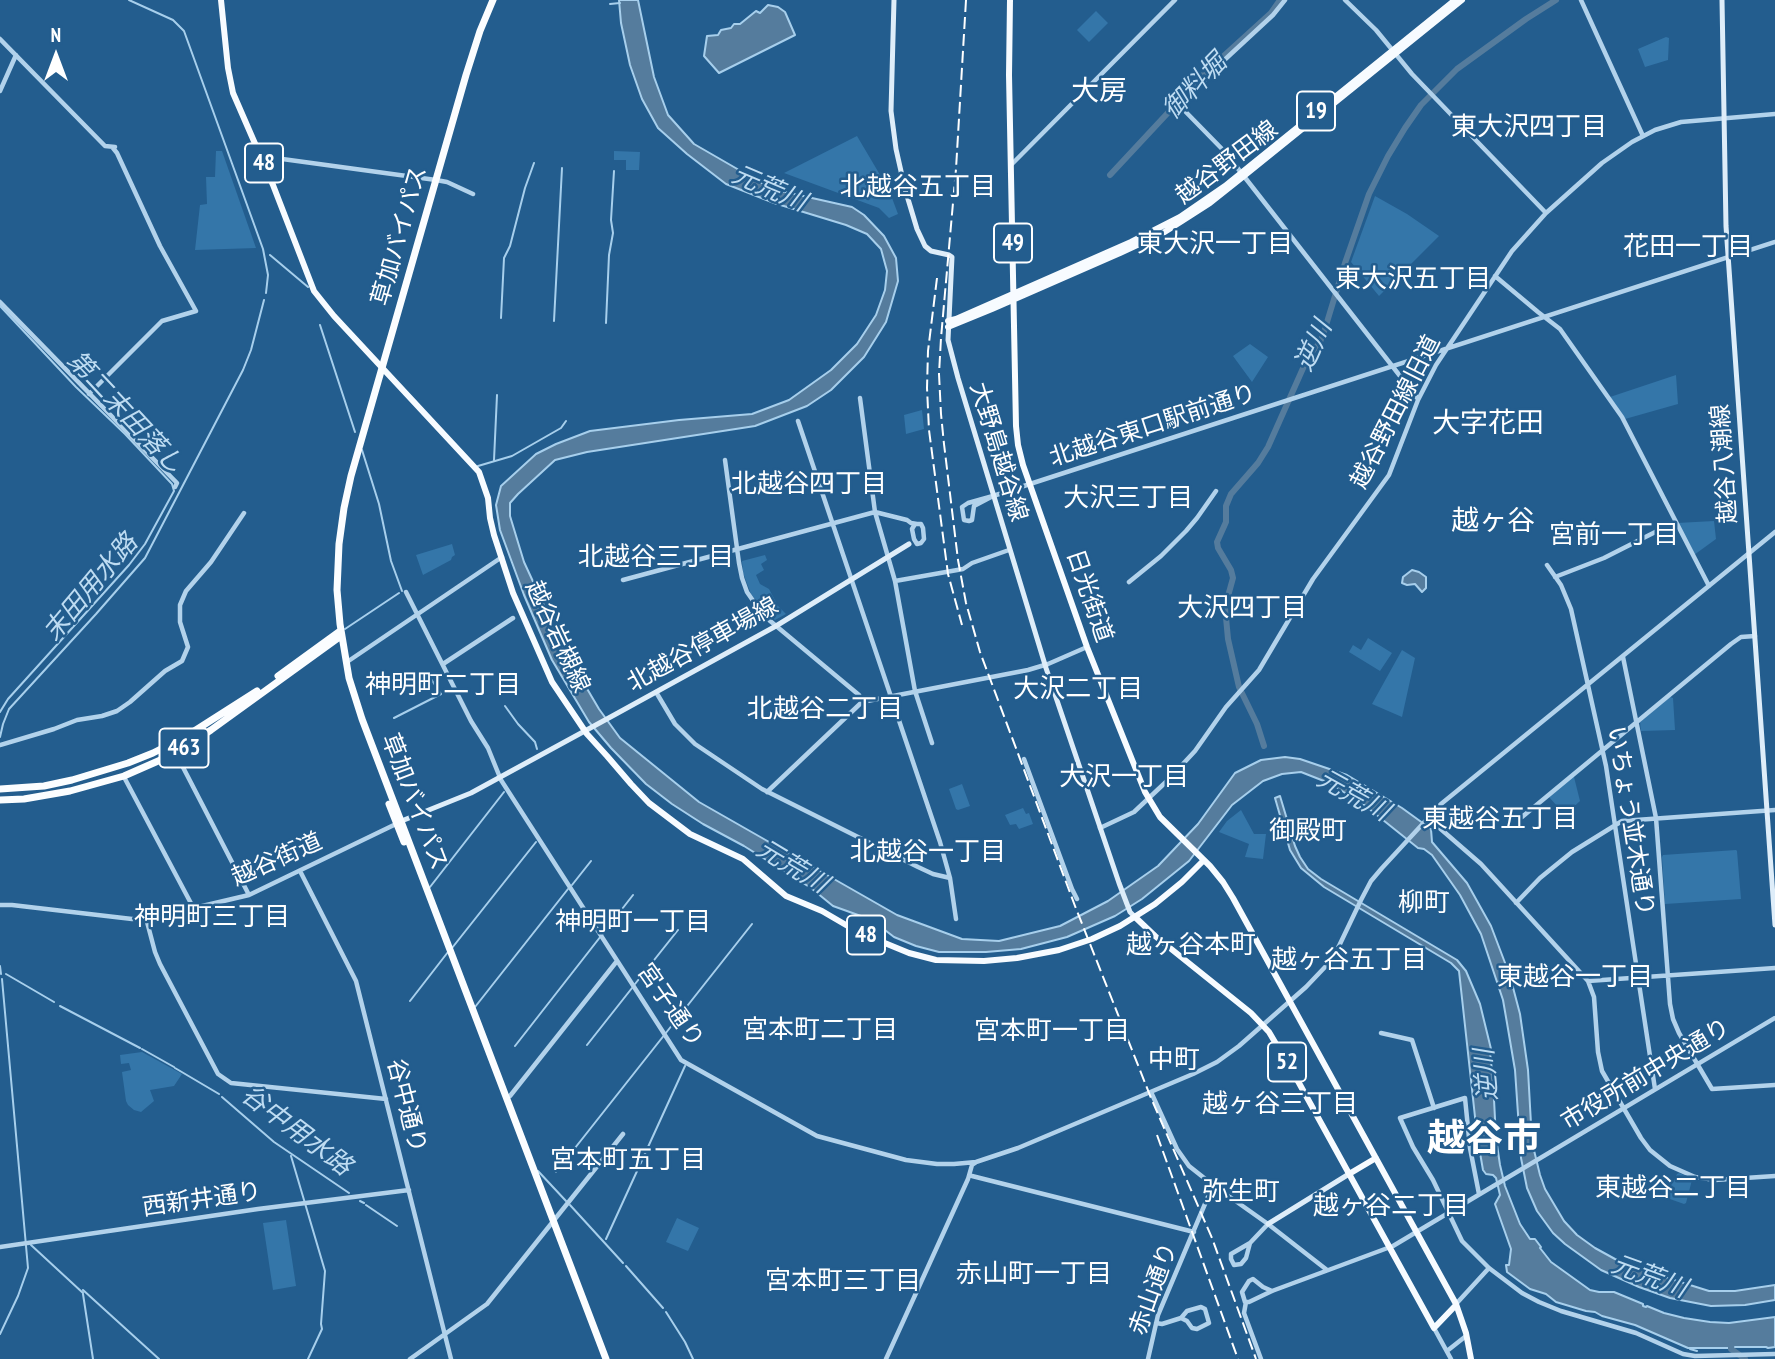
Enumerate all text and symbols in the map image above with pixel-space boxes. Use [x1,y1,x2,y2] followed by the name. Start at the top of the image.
[21,21,91,91] north arrow
[51,23,61,47] text: N
[1157,48,1233,126] water label: 御料堀
[1071,75,1127,109] district label: 大房
[1297,92,1335,130] road number: 19
[1451,112,1607,144] district label: 東大沢四丁目
[1170,115,1284,211] street label: 越谷野田線
[245,144,283,182] road number: 48
[727,159,811,219] water label: 元荒川
[366,163,434,309] street label: 草加バイパス
[840,172,996,204] district label: 北越谷五丁目
[994,224,1032,262] road number: 49
[1137,229,1293,261] district label: 東大沢一丁目
[1623,232,1753,264] district label: 花田一丁目
[1335,264,1491,296] district label: 東大沢五丁目
[1289,316,1339,376] water label: 逆川
[1345,331,1447,493] street label: 越谷野田線旧道
[60,345,190,481] water label: 第二末田落し
[963,379,1033,525] street label: 大野島越谷線
[1046,379,1260,473] street label: 北越谷東口駅前通り
[1706,403,1744,525] street label: 越谷八潮線
[1432,407,1544,441] district label: 大字花田
[731,469,887,501] district label: 北越谷四丁目
[1063,483,1193,515] district label: 大沢三丁目
[1451,505,1535,539] district label: 越ヶ谷
[1549,520,1679,552] district label: 宮前一丁目
[37,528,145,648] water label: 末田用水路
[578,542,734,574] district label: 北越谷三丁目
[1060,546,1118,646] street label: 日光街道
[519,577,595,697] street label: 越谷岩槻線
[623,592,783,698] street label: 北越谷停車場線
[1177,593,1307,625] district label: 大沢四丁目
[365,670,521,702] district label: 神明町二丁目
[1013,674,1143,706] district label: 大沢二丁目
[747,694,903,726] district label: 北越谷二丁目
[1601,724,1659,918] street label: いちょう並木通り
[160,728,208,768] road number: 463
[375,730,453,874] street label: 草加バイパス
[1059,762,1189,794] district label: 大沢一丁目
[1311,763,1395,829] water label: 元荒川
[1422,804,1578,836] district label: 東越谷五丁目
[1269,816,1347,848] district label: 御殿町
[227,827,327,893] street label: 越谷街道
[751,834,833,900] water label: 元荒川
[850,837,1006,869] district label: 北越谷一丁目
[1398,888,1450,920] district label: 柳町
[134,902,290,934] district label: 神明町三丁目
[555,907,711,939] district label: 神明町一丁目
[847,916,885,954] road number: 48
[1126,930,1256,962] district label: 越ヶ谷本町
[1271,945,1427,977] district label: 越ヶ谷五丁目
[631,958,709,1054] street label: 宮子通り
[1497,962,1653,994] district label: 東越谷一丁目
[1556,1013,1736,1137] street label: 市役所前中央通り
[742,1015,898,1047] district label: 宮本町二丁目
[974,1016,1130,1048] district label: 宮本町一丁目
[1268,1042,1306,1082] road number: 52
[1148,1045,1200,1077] district label: 中町
[1469,1048,1505,1102] water label: 逆川
[380,1056,432,1156] street label: 谷中通り
[235,1079,357,1183] water label: 谷中用水路
[1202,1089,1358,1121] district label: 越ヶ谷三丁目
[1427,1117,1541,1163] district label: 越谷市
[550,1145,706,1177] district label: 宮本町五丁目
[1595,1173,1751,1205] district label: 東越谷二丁目
[141,1177,263,1223] street label: 西新井通り
[1202,1177,1280,1209] district label: 弥生町
[1313,1191,1469,1223] district label: 越ヶ谷二丁目
[1124,1239,1184,1339] street label: 赤山通り
[1607,1249,1691,1305] water label: 元荒川
[956,1259,1112,1291] district label: 赤山町一丁目
[765,1266,921,1298] district label: 宮本町三丁目

